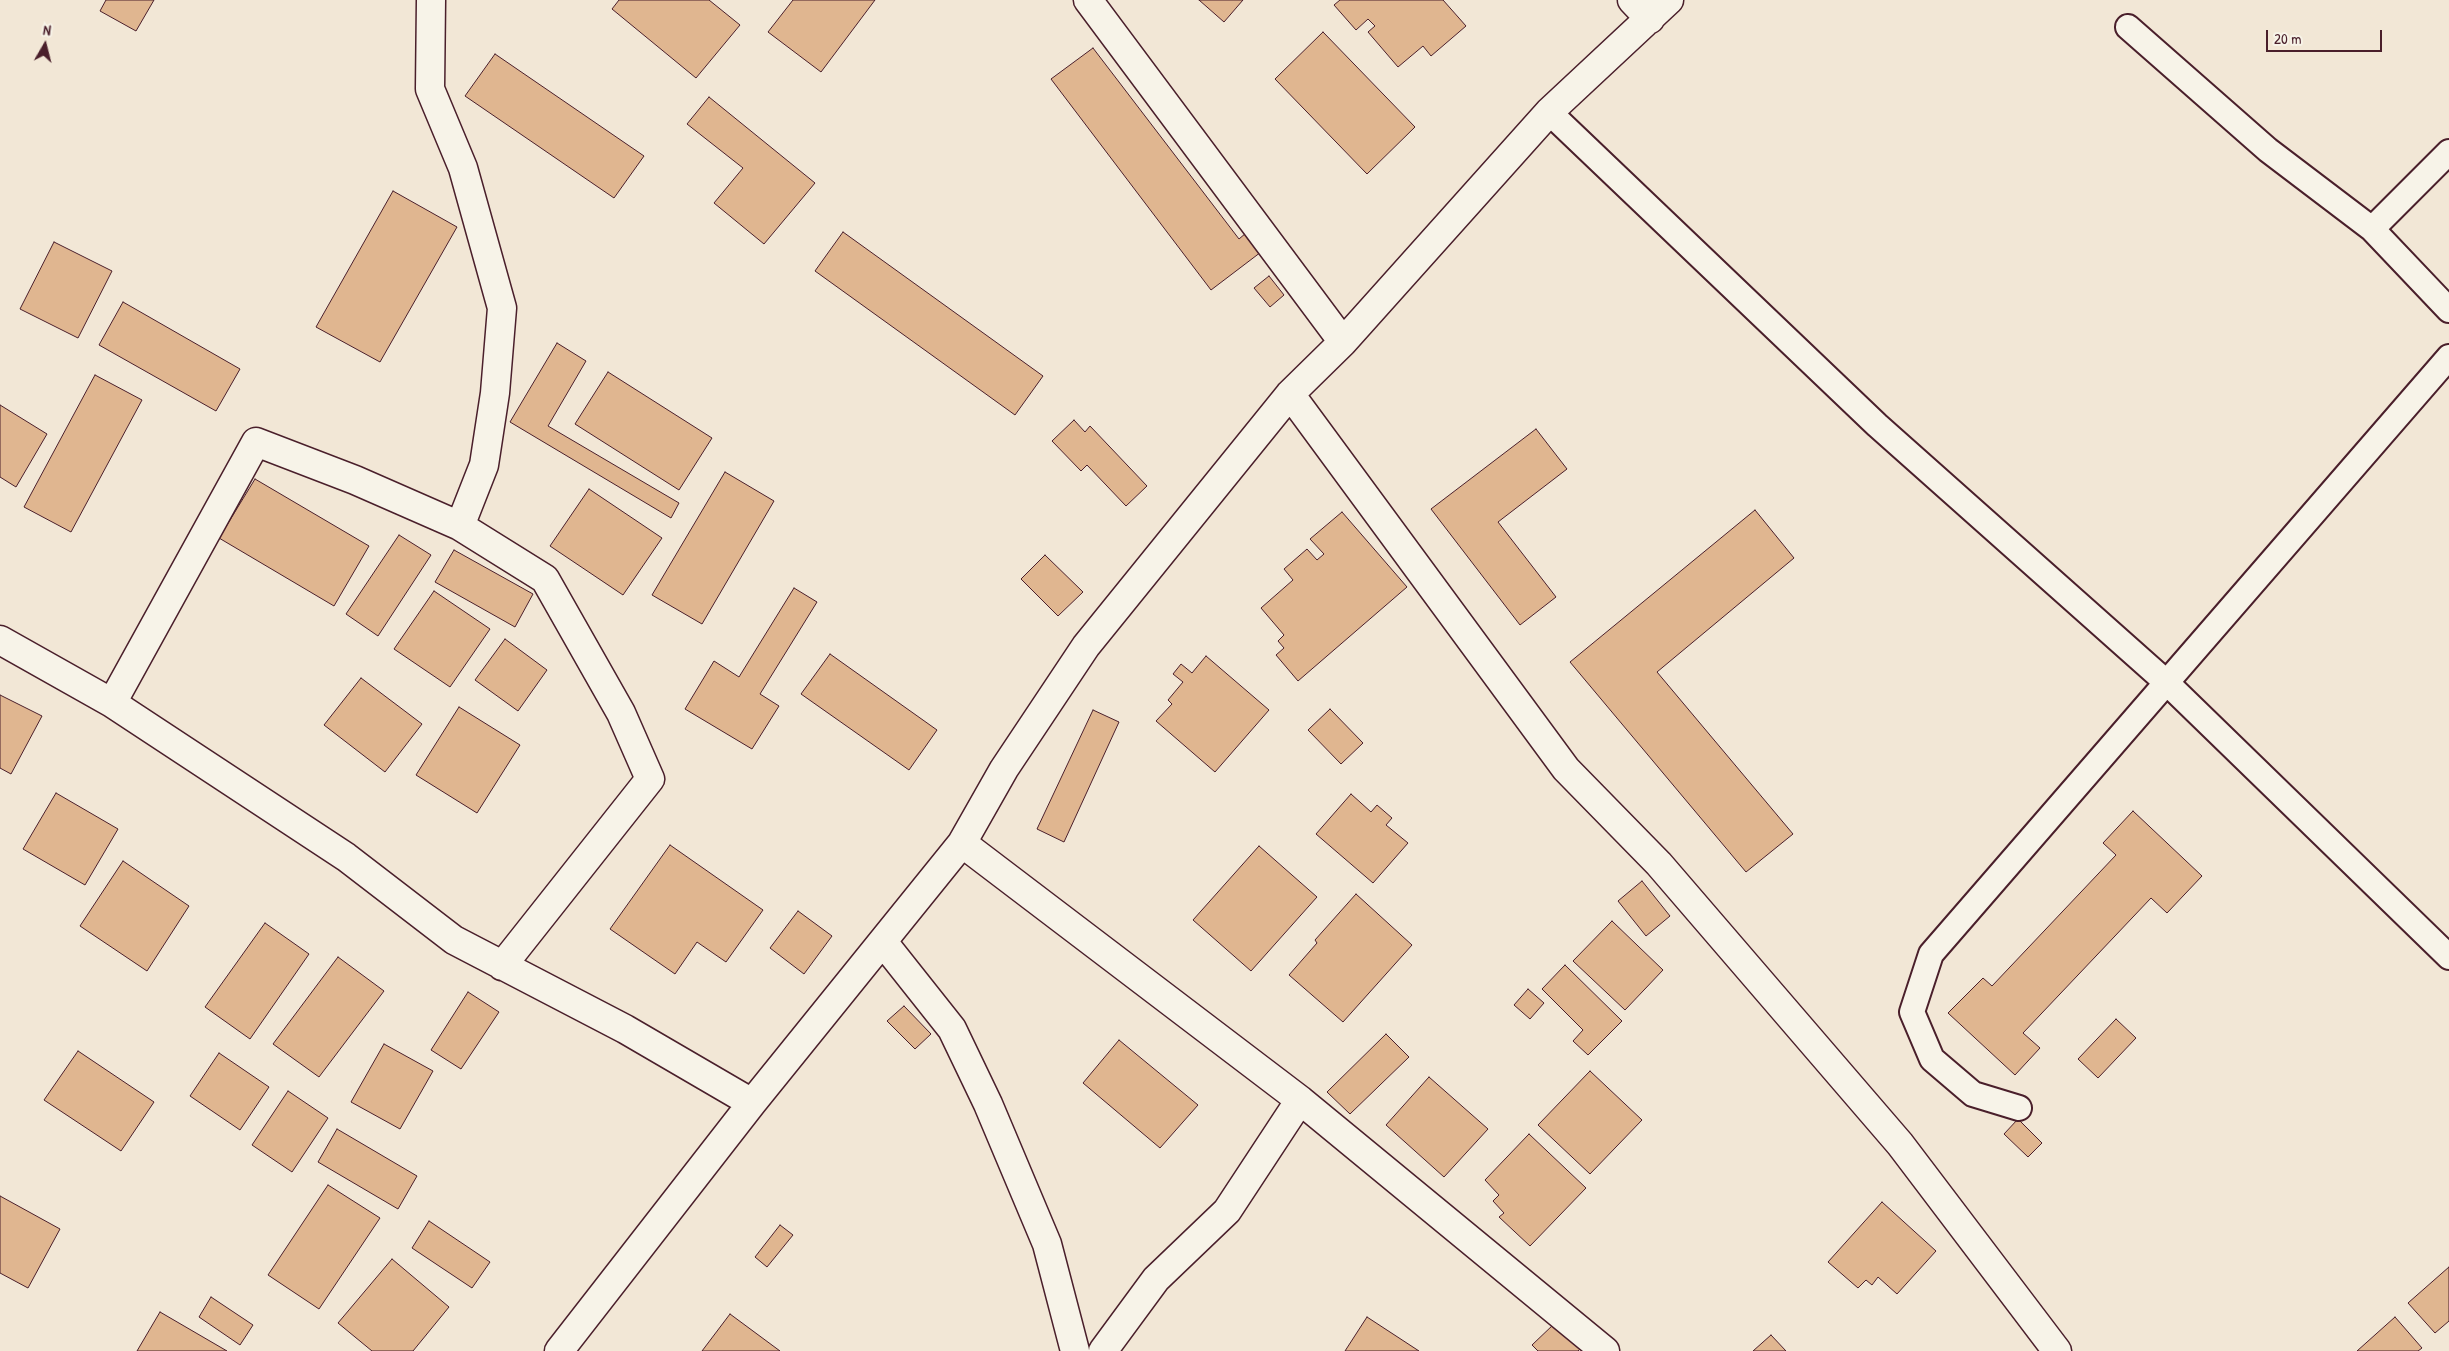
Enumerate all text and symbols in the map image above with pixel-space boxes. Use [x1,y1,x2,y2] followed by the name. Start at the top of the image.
[20,20,70,70] north arrow
[42,20,52,40] text: N
[2269,20,2385,52] scale bar
[2274,28,2301,49] text: 20 m

